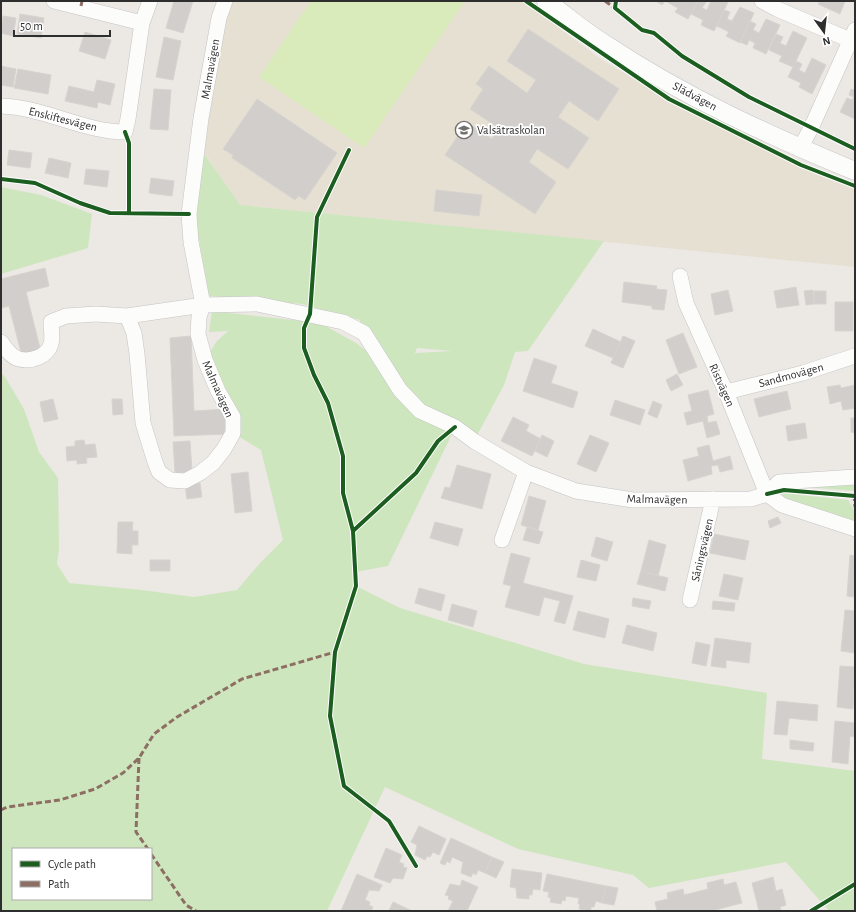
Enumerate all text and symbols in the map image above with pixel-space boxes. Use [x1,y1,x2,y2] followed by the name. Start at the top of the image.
[14,12,110,38] scale bar
[804,12,844,52] north arrow
[20,20,43,32] text: 50 m
[821,35,832,47] text: N
[199,38,221,100] street label: Malmavägen
[671,79,719,113] street label: Slädvägen
[28,105,98,133] street label: Enskiftesvägen
[454,120,474,140] school or university icon: Valsätraskolan
[477,124,545,136] place label: Valsätraskolan
[200,359,236,419] street label: Malmavägen
[757,361,825,389] street label: Sandmovägen
[707,362,737,408] street label: Ristvägen
[626,492,688,506] street label: Malmavägen
[689,517,715,583] street label: Såningsvägen
[12,848,152,900] legend
[48,858,96,871] text: Cycle path
[48,878,70,890] text: Path

